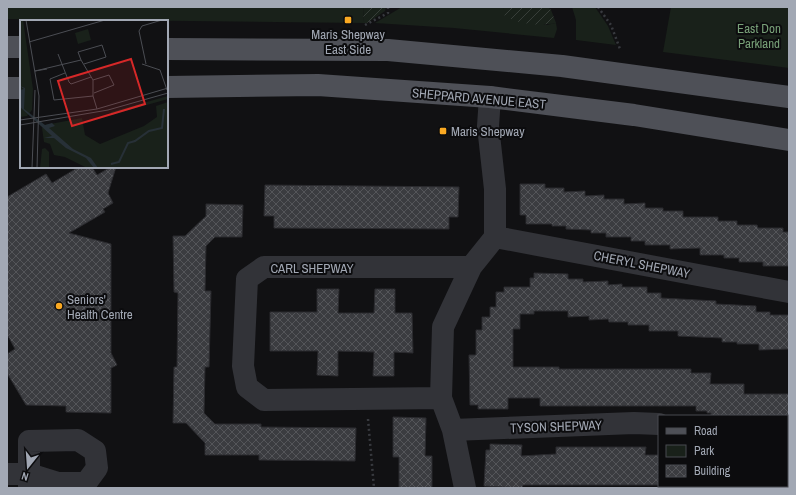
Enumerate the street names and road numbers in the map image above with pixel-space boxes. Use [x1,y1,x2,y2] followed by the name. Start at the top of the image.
[411,84,547,113] street label: SHEPPARD AVENUE EAST
[592,247,692,282] street label: CHERYL SHEPWAY
[270,260,354,277] street label: CARL SHEPWAY
[510,416,602,437] street label: TYSON SHEPWAY

